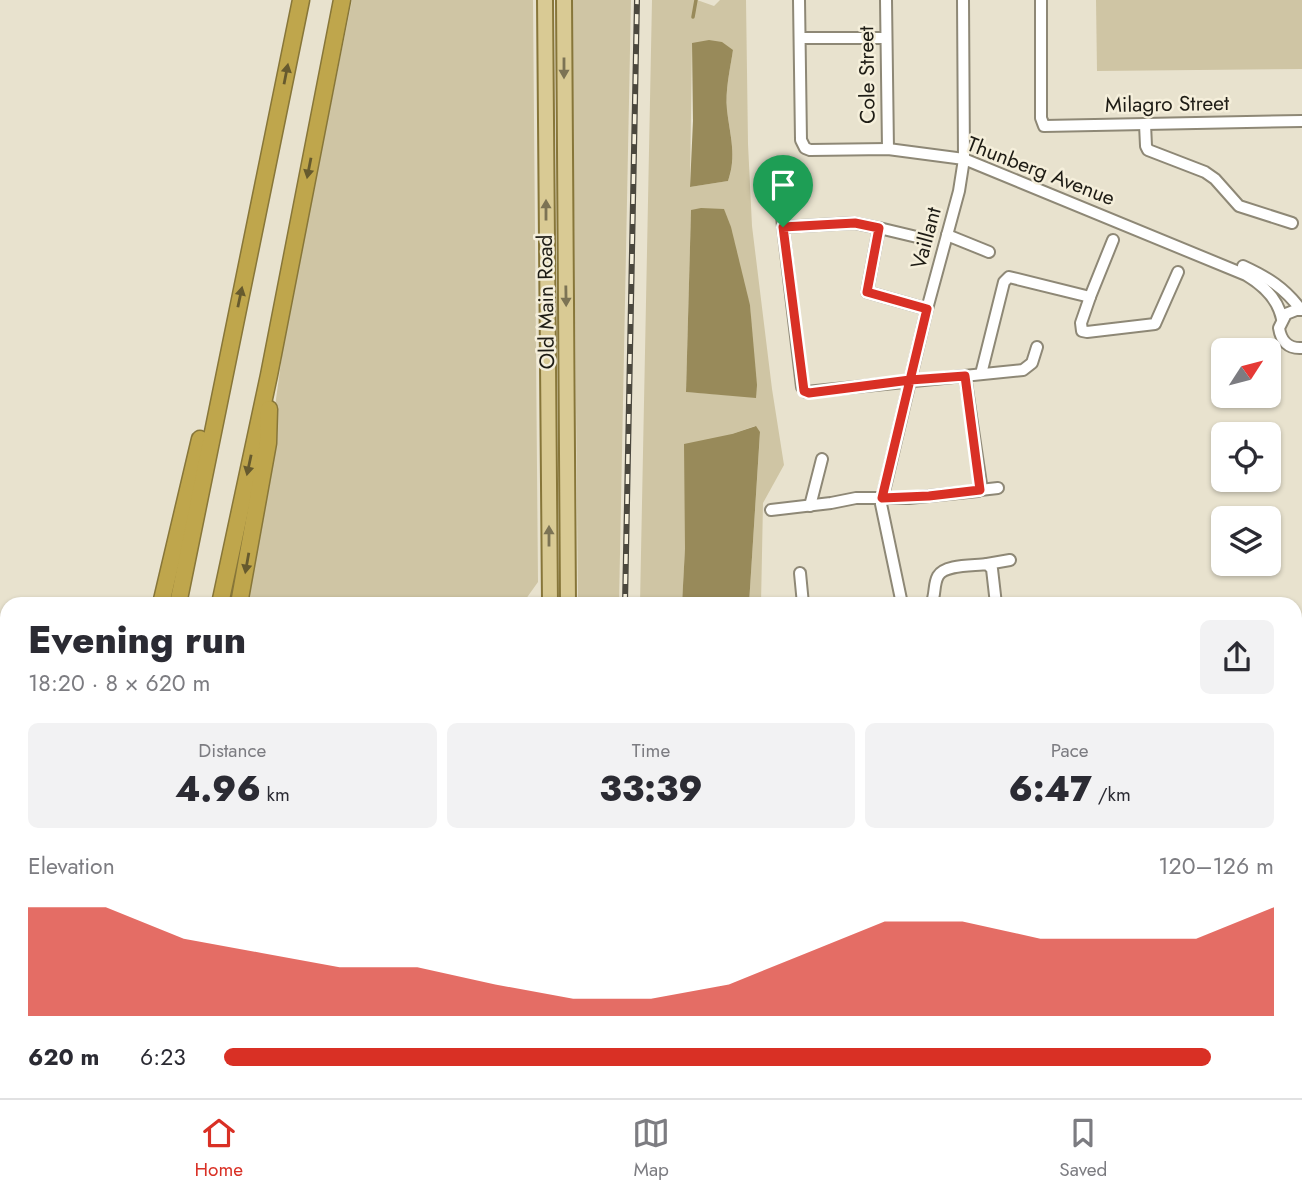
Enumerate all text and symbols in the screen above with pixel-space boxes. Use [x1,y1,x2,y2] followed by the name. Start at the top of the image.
[851,26,883,124] street label: Cole Street
[558,57,570,79] one-way arrow
[281,63,292,85] one-way arrow
[1105,88,1229,120] street label: Milagro Street
[963,129,1119,213] street label: Thunberg Avenue
[753,155,813,227] pin
[303,157,314,179] one-way arrow
[764,166,802,204] icon: arrive
[541,199,552,221] one-way arrow
[903,204,949,272] street label: Vaillant
[530,234,562,370] street label: Old Main Road
[561,285,572,307] one-way arrow
[234,286,245,308] one-way arrow
[1211,338,1281,408] north arrow
[1211,338,1281,576] map controls
[1211,422,1281,492] button: locate
[244,454,255,476] one-way arrow
[1211,506,1281,576] button: layers
[543,524,555,546] one-way arrow
[241,552,252,574] one-way arrow
[28,612,246,667] text: Evening run
[1200,620,1274,694] button: share
[28,666,210,700] text: 18:20 · 8 × 620 m
[198,737,266,764] text: Distance
[632,737,670,764] text: Time
[1051,737,1089,764] text: Pace
[175,764,261,814] text: 4.96
[599,764,703,814] text: 33:39
[1009,764,1092,814] text: 6:47
[261,781,290,808] text: km
[1092,781,1131,808] text: /km
[28,849,115,883] text: Elevation
[1158,849,1274,883] text: 120–126 m
[28,1040,99,1074] text: 620 m
[140,1040,186,1074] text: 6:23
[195,1114,243,1183] tab: Home
[632,1114,670,1183] tab: Map
[1059,1114,1107,1183] tab: Saved

